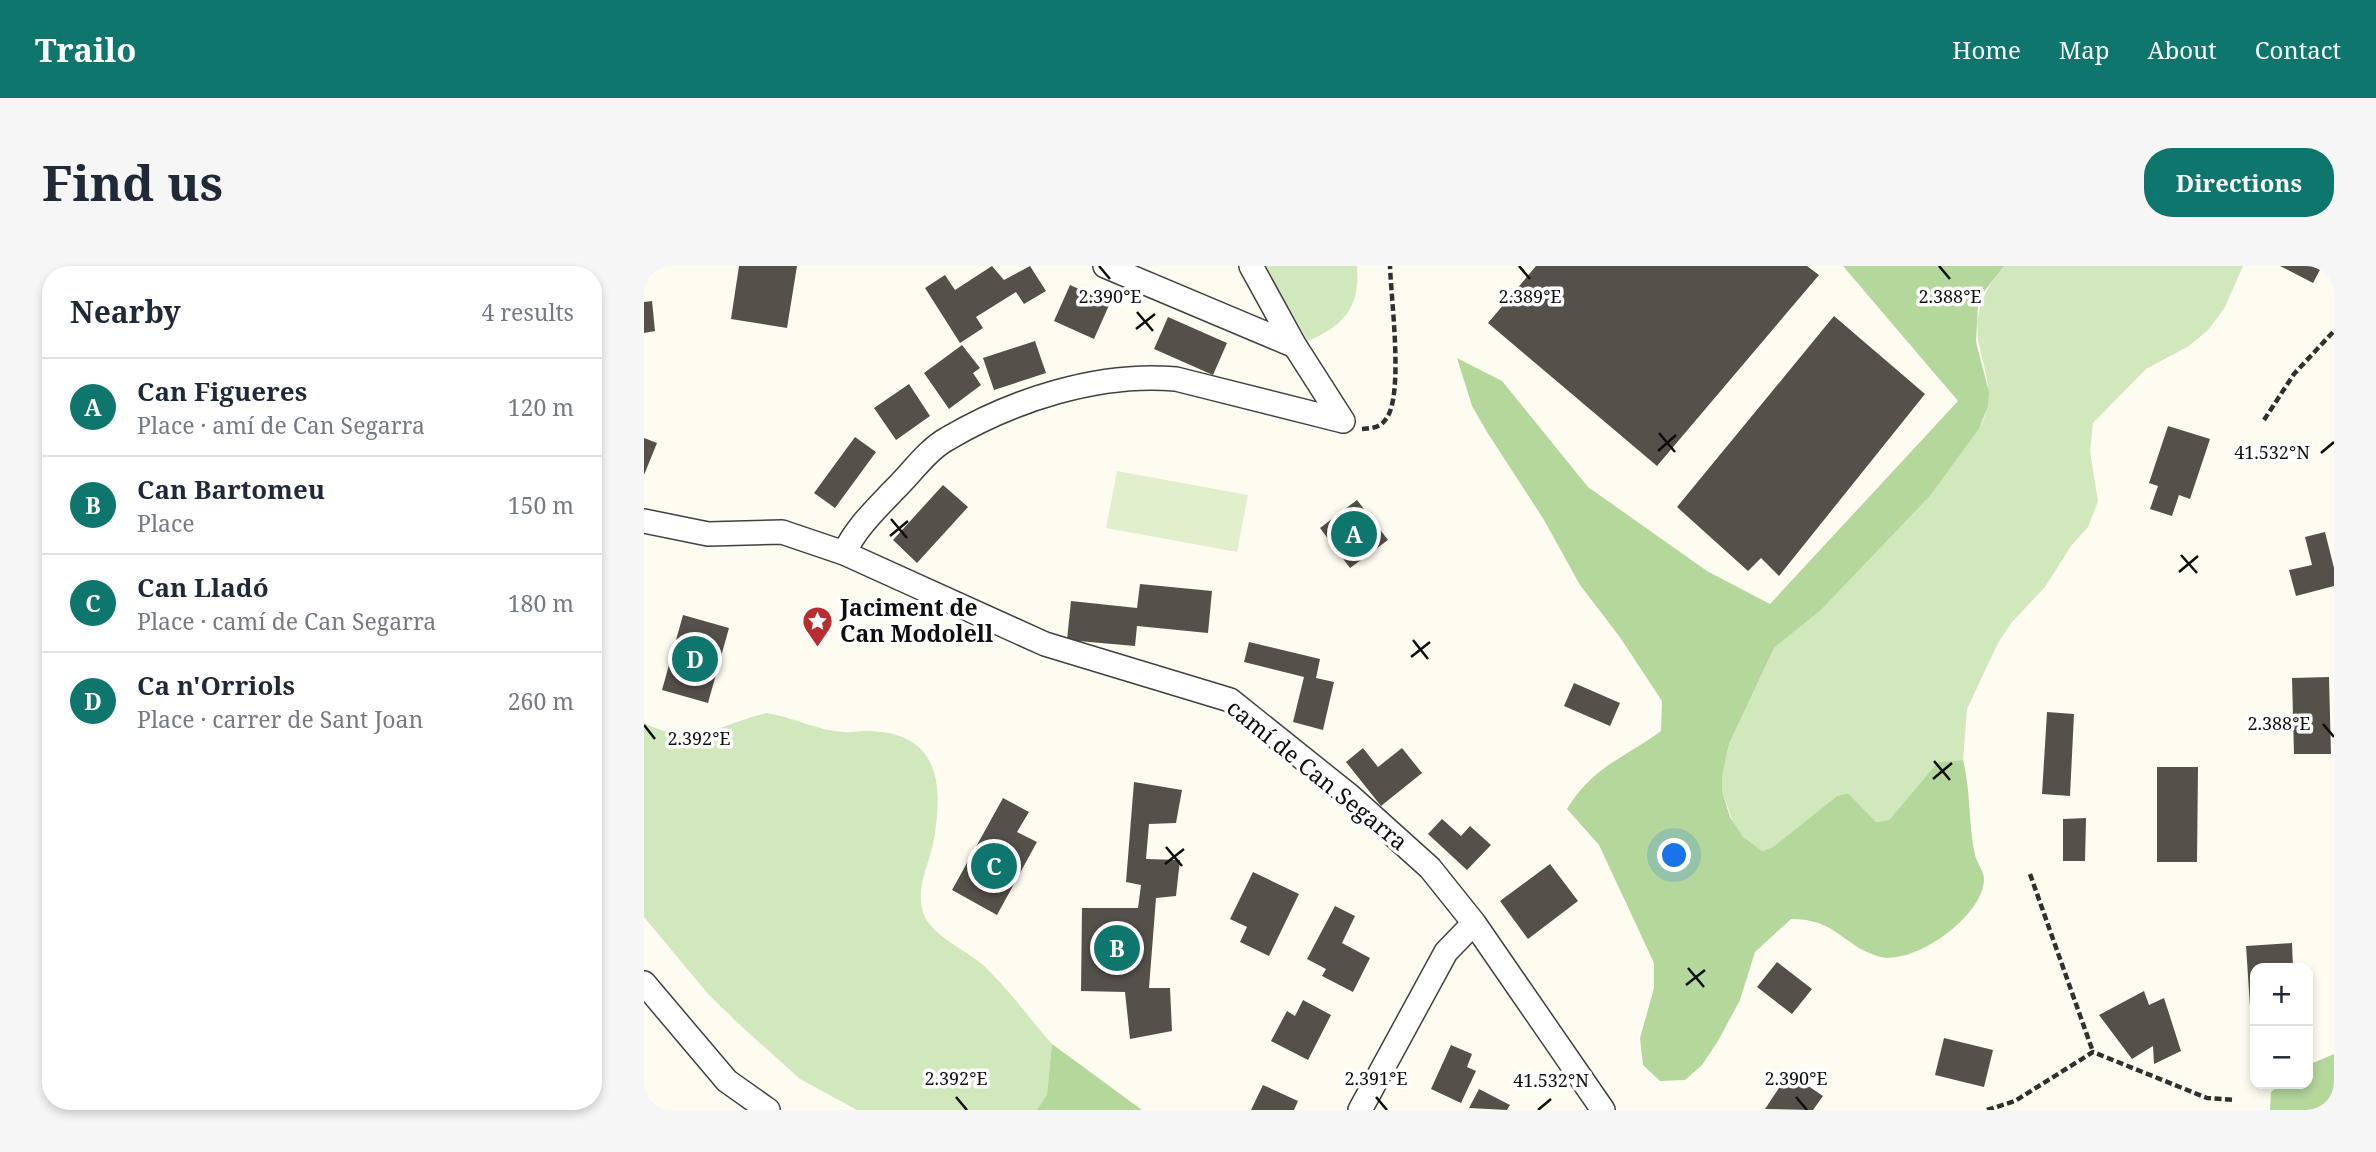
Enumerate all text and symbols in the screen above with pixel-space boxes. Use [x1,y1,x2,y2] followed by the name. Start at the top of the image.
[35,27,136,72] text: Trailo
[1952,33,2021,66] text: Home
[2059,33,2110,66] text: Map
[2148,33,2217,66] text: About
[2255,33,2341,66] text: Contact
[2144,148,2334,217] button: Directions
[42,149,223,215] text: Find us
[1078,284,1142,308] text: 2.390°E
[1498,284,1562,308] text: 2.389°E
[1918,284,1982,308] text: 2.388°E
[70,291,181,332] text: Nearby
[481,296,574,328] text: 4 results
[137,373,307,409] text: Can Figueres
[84,391,102,423] text: A
[508,391,574,423] text: 120 m
[137,409,425,441] text: Place · amí de Can Segarra
[2234,440,2310,464] text: 41.532°N
[137,471,325,507] text: Can Bartomeu
[85,489,101,521] text: B
[508,489,574,521] text: 150 m
[137,507,195,539] text: Place
[1331,508,1377,560] pin: A
[137,569,269,605] text: Can Lladó
[85,587,101,619] text: C
[508,587,574,619] text: 180 m
[839,591,993,649] place label: Jaciment de Can Modolell
[800,604,834,648] place icon: Jaciment de Can Modolell
[137,605,436,637] text: Place · camí de Can Segarra
[672,633,718,685] pin: D
[137,667,295,703] text: Ca n'Orriols
[84,685,102,717] text: D
[508,685,574,717] text: 260 m
[1221,691,1415,857] street label: camí de Can Segarra
[137,703,423,735] text: Place · carrer de Sant Joan
[2247,711,2311,735] text: 2.388°E
[667,726,731,750] text: 2.392°E
[1657,838,1691,872] your location
[971,840,1017,892] pin: C
[1094,922,1140,974] pin: B
[2250,963,2313,1089] map controls
[2250,963,2313,1026] button: +
[2250,1026,2313,1089] button: −
[924,1066,988,1090] text: 2.392°E
[1344,1066,1408,1090] text: 2.391°E
[1764,1066,1828,1090] text: 2.390°E
[1513,1068,1589,1092] text: 41.532°N

